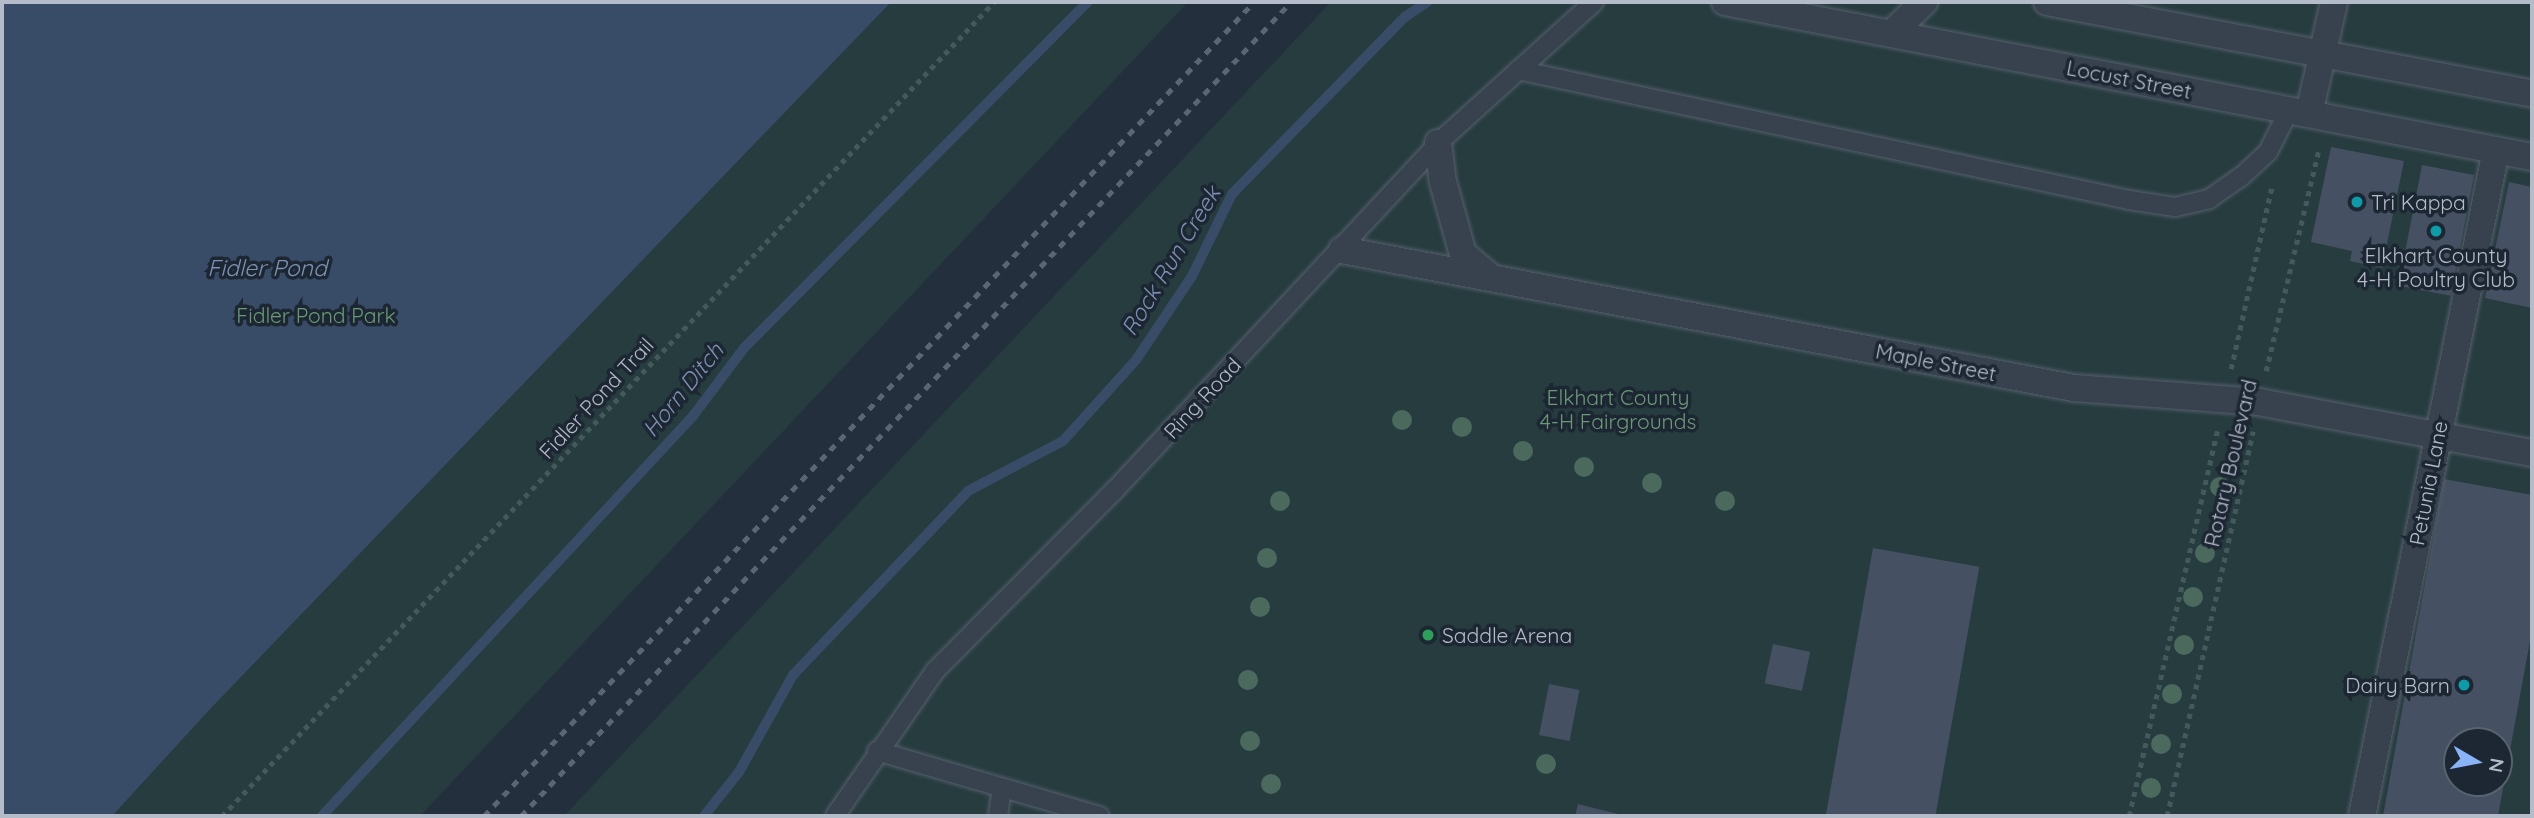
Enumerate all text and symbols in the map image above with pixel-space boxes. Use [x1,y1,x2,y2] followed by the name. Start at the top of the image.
[2064,55,2194,103] street label: Locust Street
[1116,181,1226,341] water label: Rock Run Creek
[2371,189,2466,215] place label: Tri Kappa
[2349,194,2365,210] marker: Tri Kappa
[2428,223,2444,239] marker: Elkhart County 4-H Poultry Club
[2357,242,2515,292] place label: Elkhart County 4-H Poultry Club
[207,254,327,282] water label: Fidler Pond
[236,302,396,328] park label: Fidler Pond Park
[533,332,659,464] street label: Fidler Pond Trail
[637,337,729,443] water label: Horn Ditch
[1874,338,1998,386] street label: Maple Street
[1158,352,1246,444] street label: Ring Road
[2198,377,2262,549] street label: Rotary Boulevard
[1540,384,1696,434] park label: Elkhart County 4-H Fairgrounds
[2404,419,2452,547] street label: Petunia Lane
[1442,622,1572,648] place label: Saddle Arena
[1420,627,1436,643] marker: Saddle Arena
[2345,672,2450,698] place label: Dairy Barn
[2456,677,2472,693] marker: Dairy Barn
[2443,727,2513,797] north arrow
[2484,756,2510,774] text: N

